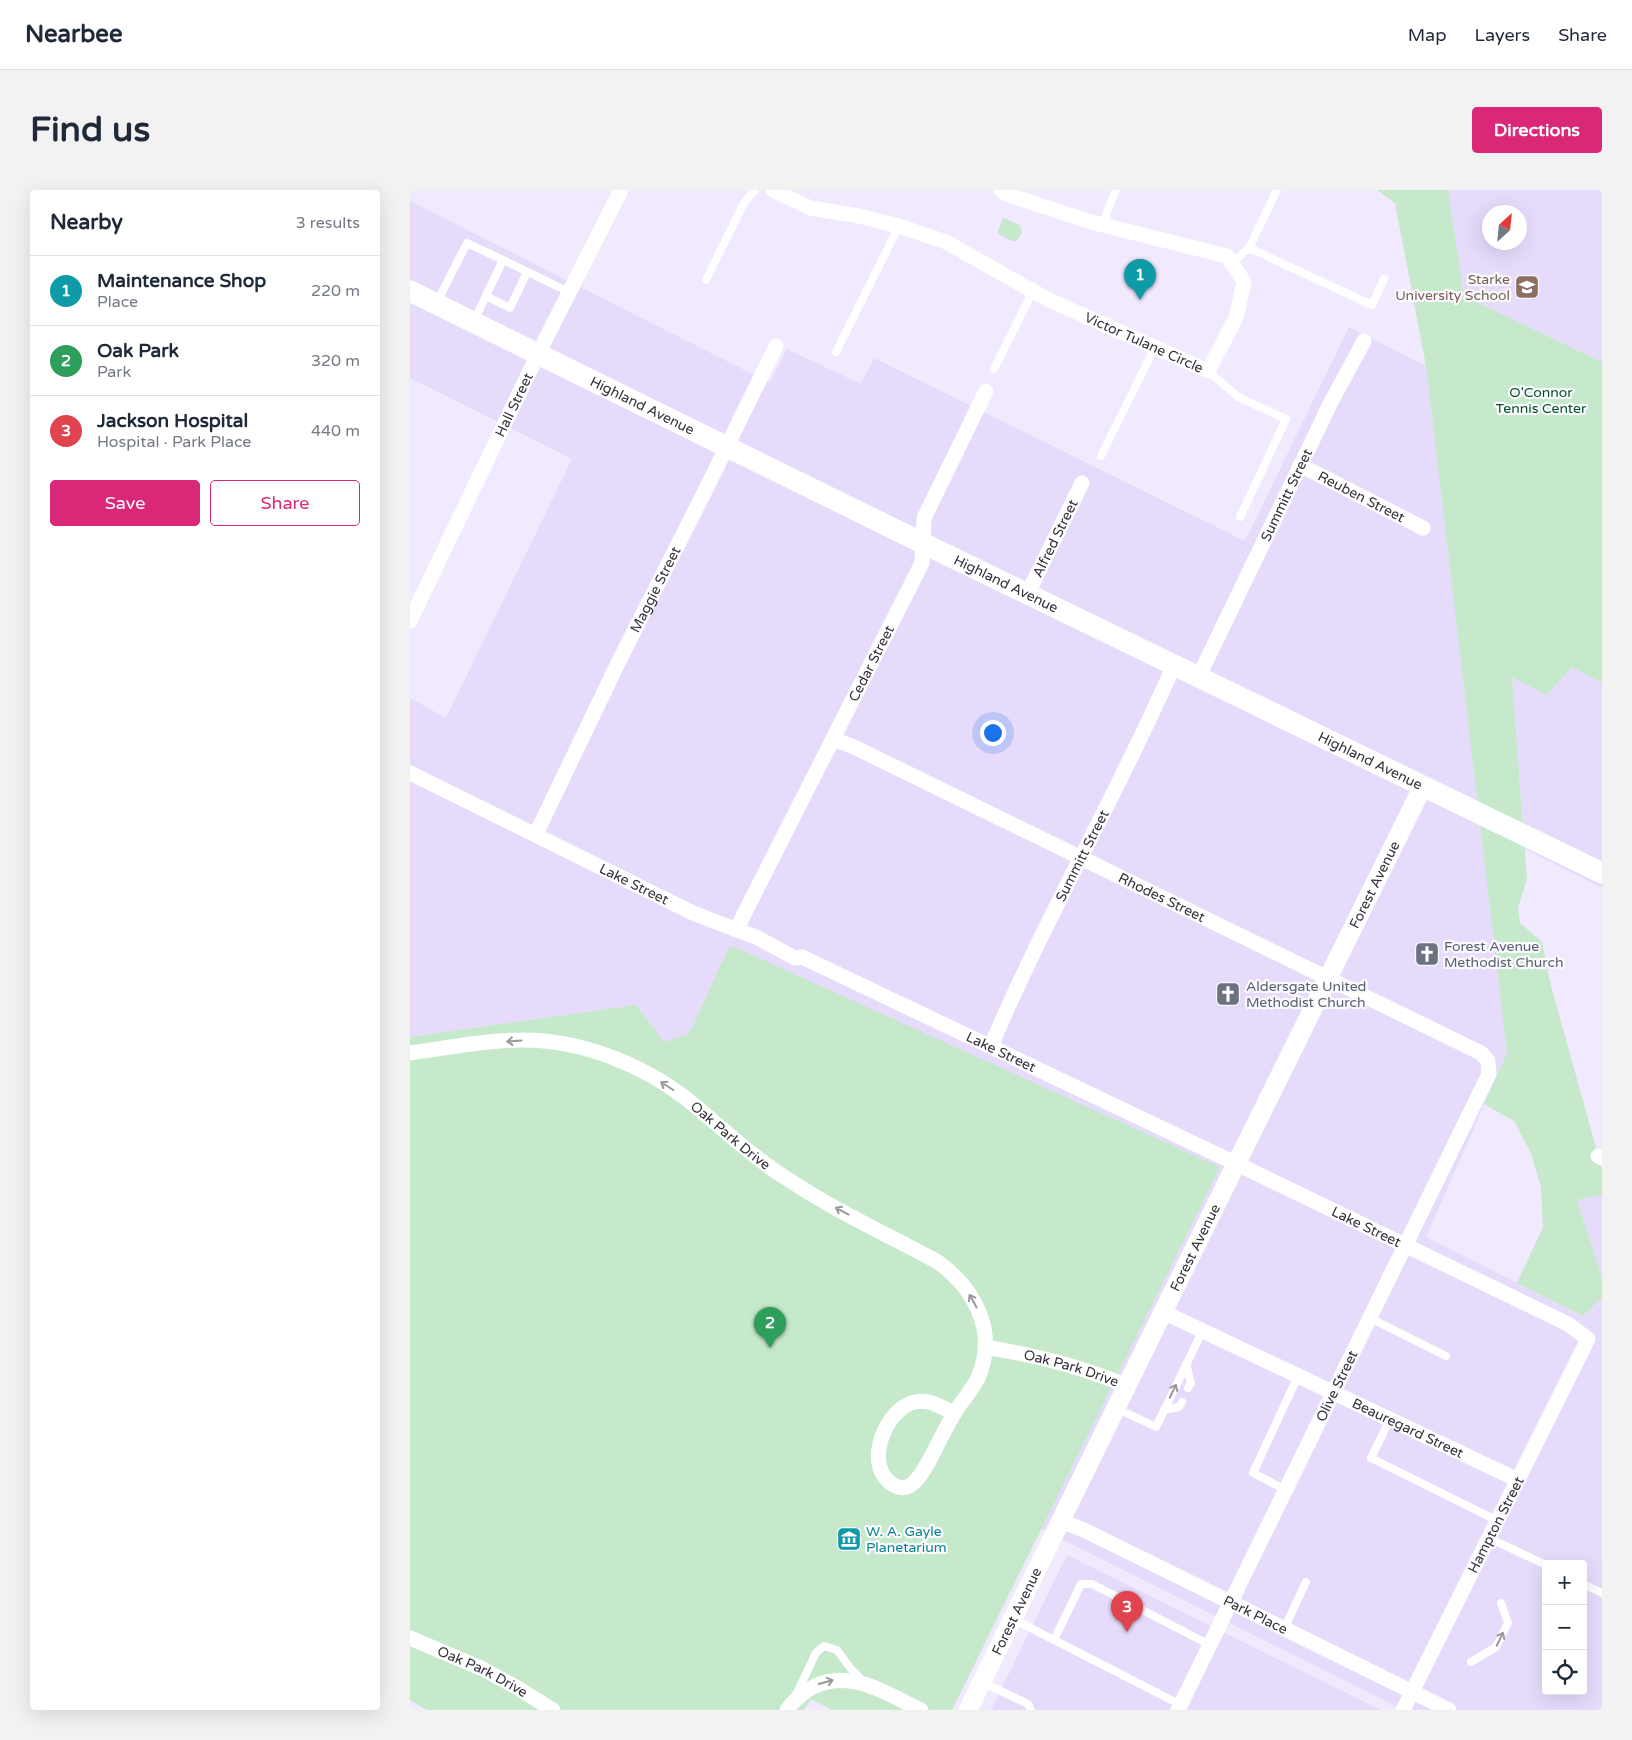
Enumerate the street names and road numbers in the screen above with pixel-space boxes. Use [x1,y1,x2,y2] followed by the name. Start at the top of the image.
[1082,308,1206,376] street label: Victor Tulane Circle
[491,369,537,439] street label: Hall Street
[588,373,697,438] street label: Highland Avenue
[1257,445,1316,544] street label: Summitt Street
[1315,467,1408,526] street label: Reuben Street
[1029,496,1081,580] street label: Alfred Street
[626,543,684,635] street label: Maggie Street
[951,551,1061,616] street label: Highland Avenue
[845,622,898,704] street label: Cedar Street
[1315,728,1425,793] street label: Highland Avenue
[1052,806,1112,904] street label: Summitt Street
[1346,838,1403,931] street label: Forest Avenue
[597,860,672,908] street label: Lake Street
[1116,869,1208,926] street label: Rhodes Street
[964,1028,1039,1076] street label: Lake Street
[687,1097,774,1173] street label: Oak Park Drive
[1166,1201,1224,1294] street label: Forest Avenue
[1329,1203,1405,1251] street label: Lake Street
[1022,1346,1122,1390] street label: Oak Park Drive
[1312,1347,1362,1424] street label: Olive Street
[1349,1394,1467,1462] street label: Beauregard Street
[1464,1473,1528,1576] street label: Hampton Street
[988,1565,1045,1658] street label: Forest Avenue
[1221,1592,1291,1638] street label: Park Place
[435,1642,531,1701] street label: Oak Park Drive

